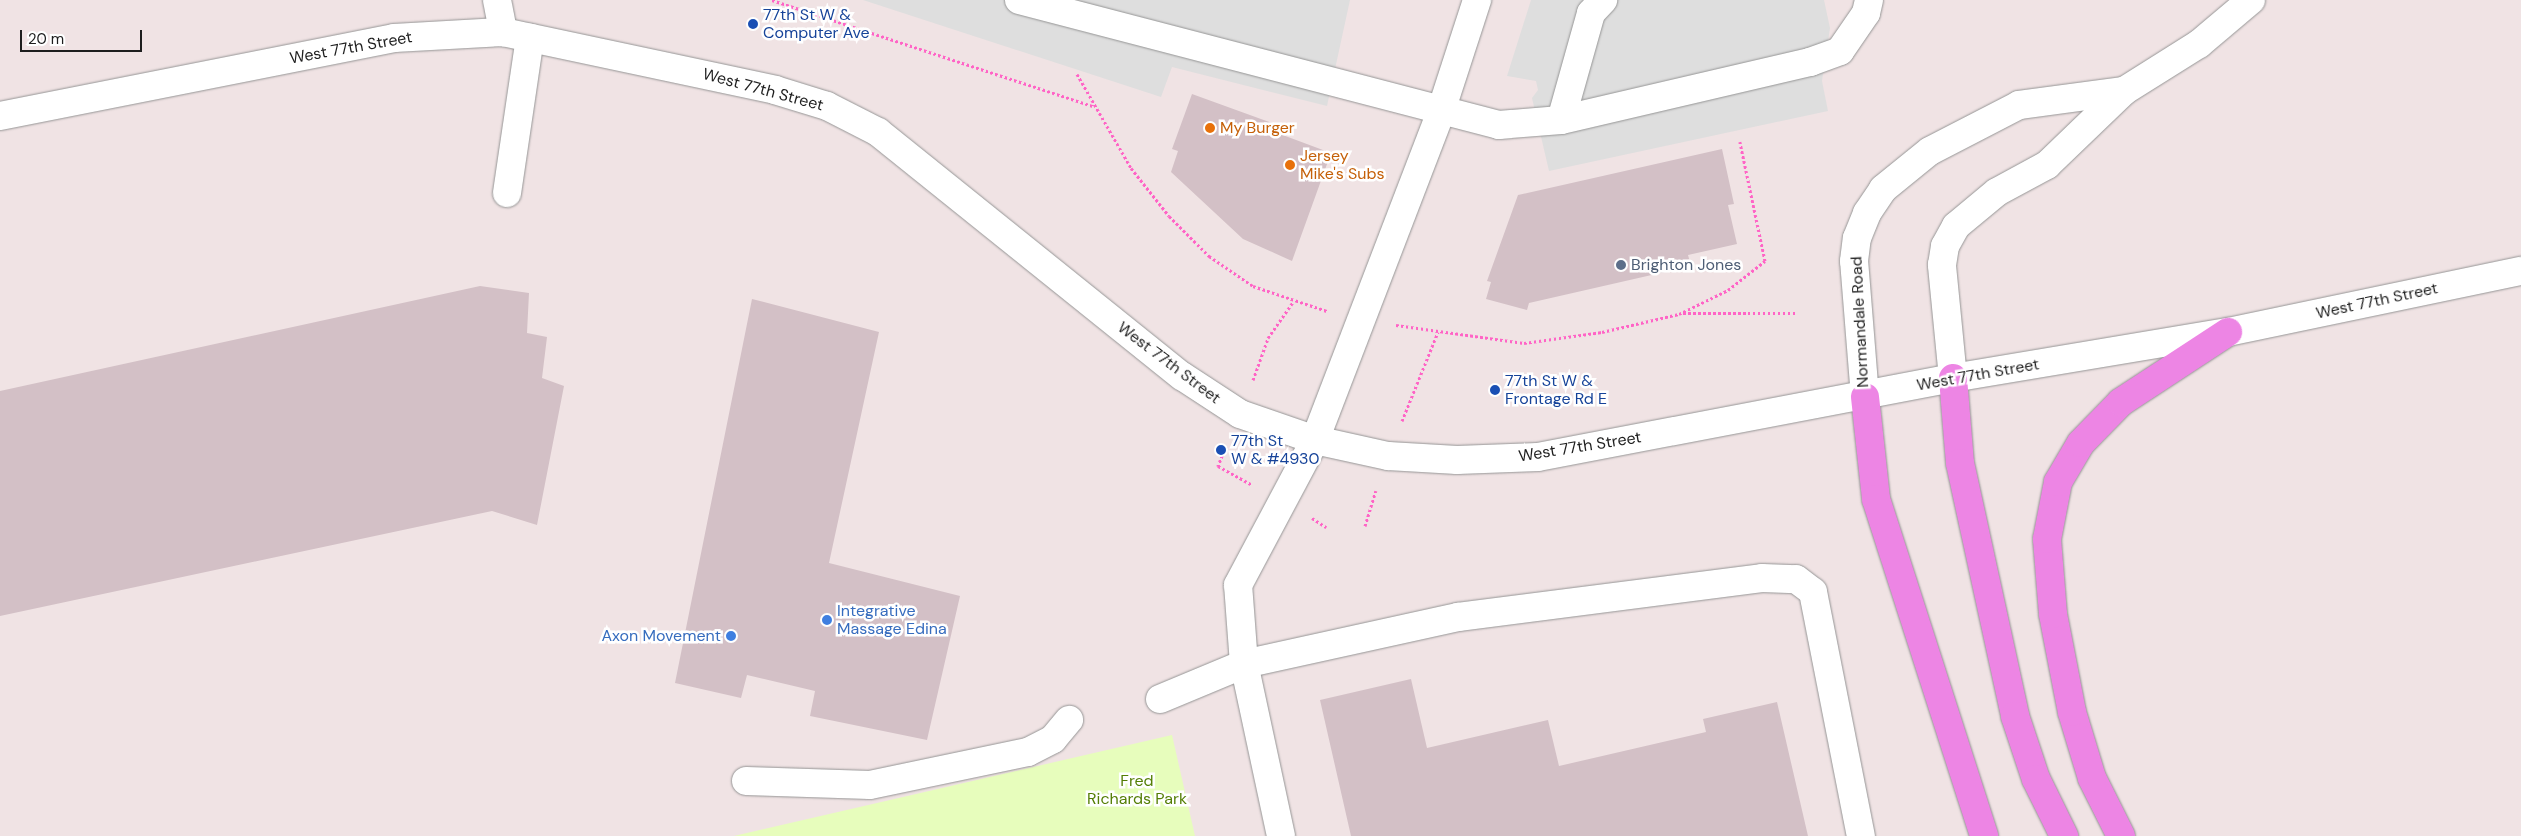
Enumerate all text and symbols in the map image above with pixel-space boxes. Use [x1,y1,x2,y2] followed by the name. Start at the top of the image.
[763,5,870,43] place label: 77th St W & Computer Ave
[747,18,759,30] marker: 77th St W & Computer Ave
[22,20,145,52] scale bar
[288,28,414,68] street label: West 77th Street
[28,29,64,49] text: 20 m
[701,65,825,115] street label: West 77th Street
[1220,118,1295,138] place label: My Burger
[1204,122,1216,134] marker: My Burger
[1300,146,1385,184] place label: Jersey Mike's Subs
[1284,159,1296,171] marker: Jersey Mike's Subs
[1631,255,1741,275] place label: Brighton Jones
[1847,256,1873,388] street label: Normandale Road
[1615,259,1627,271] marker: Brighton Jones
[2314,279,2440,323] street label: West 77th Street
[1114,318,1224,408] street label: West 77th Street
[1915,355,2041,395] street label: West 77th Street
[1505,371,1607,409] place label: 77th St W & Frontage Rd E
[1489,384,1501,396] marker: 77th St W & Frontage Rd E
[1517,428,1643,466] street label: West 77th Street
[1231,431,1319,469] place label: 77th St W & #4930
[1215,444,1227,456] marker: 77th St W & #4930
[837,601,947,639] place label: Integrative Massage Edina
[821,614,833,626] marker: Integrative Massage Edina
[601,626,721,646] place label: Axon Movement
[725,630,737,642] marker: Axon Movement
[1087,771,1187,809] park label: Fred Richards Park

